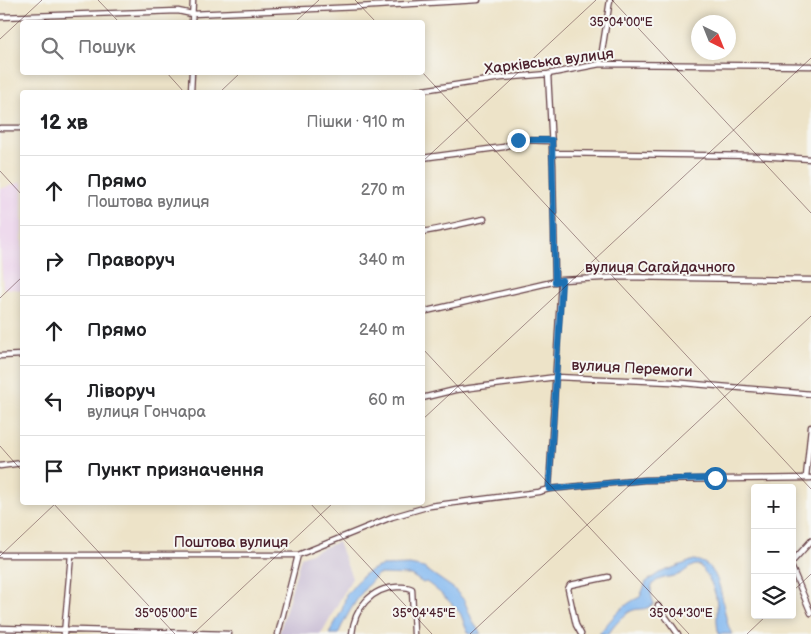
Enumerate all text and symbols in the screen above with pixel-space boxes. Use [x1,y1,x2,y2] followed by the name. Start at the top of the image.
[589,15,653,30] text: 35°04'00"E
[691,15,736,60] north arrow
[20,20,425,75] search box
[38,34,66,62] icon: search
[78,36,136,59] text: Пошук
[483,44,615,79] street label: Харківська вулиця
[40,110,88,135] text: 12 хв
[306,113,405,132] text: Пішки · 910 m
[507,129,530,152] route end
[87,170,147,193] text: Прямо
[40,177,68,205] icon: ahead
[361,181,405,200] text: 270 m
[87,193,209,212] text: Поштова вулиця
[40,247,68,275] icon: right
[87,249,175,272] text: Праворуч
[358,251,405,270] text: 340 m
[585,258,735,277] street label: вулиця Сагайдачного
[40,317,68,345] icon: ahead
[87,319,147,342] text: Прямо
[359,321,405,340] text: 240 m
[571,356,693,381] street label: вулиця Перемоги
[87,380,156,403] text: Ліворуч
[40,387,68,415] icon: left
[368,391,405,410] text: 60 m
[87,403,206,422] text: вулиця Гончара
[40,457,68,485] icon: arrive
[87,459,264,482] text: Пункт призначення
[704,467,727,490] route start
[751,484,796,619] map controls
[751,484,796,529] button: +
[751,529,796,574] button: −
[174,533,288,552] street label: Поштова вулиця
[751,574,796,619] button: layers
[135,606,197,621] text: 35°05'00"E
[392,606,456,621] text: 35°04'45"E
[649,606,713,621] text: 35°04'30"E

